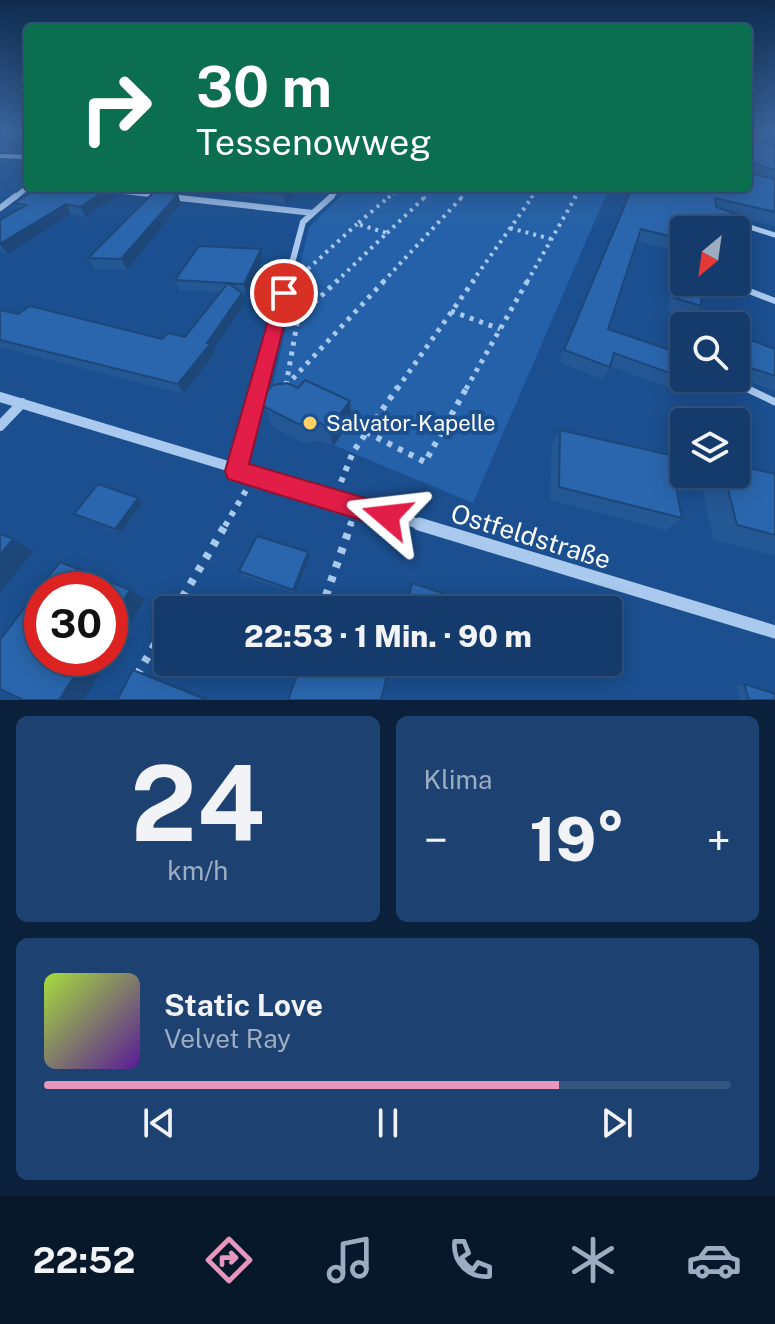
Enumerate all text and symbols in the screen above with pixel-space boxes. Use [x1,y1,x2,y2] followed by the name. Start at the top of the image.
[196,54,332,120] text: 30 m
[64,56,168,160] icon: right
[196,121,432,163] text: Tessenowweg
[670,216,750,296] north arrow
[670,216,750,488] map controls
[250,259,318,327] pin
[262,271,306,315] icon: arrive
[670,312,750,392] button: search
[670,408,750,488] button: layers
[326,410,496,436] place label: Salvator-Kapelle
[301,414,319,432] marker: Salvator-Kapelle
[345,474,429,558] position arrow
[447,497,615,575] street label: Ostfeldstraße
[24,572,128,676] speed limit sign: 30
[244,618,532,654] text: 22:53 · 1 Min. · 90 m
[131,742,265,864] text: 24
[424,764,492,795] text: Klima
[530,804,625,875] text: 19°
[424,814,448,866] text: −
[707,814,731,866] text: +
[167,855,228,886] text: km/h
[164,987,323,1023] text: Static Love
[164,1023,291,1054] text: Velvet Ray
[137,1101,181,1145] icon: previous
[366,1101,410,1145] icon: pause
[595,1101,639,1145] icon: next
[201,1232,257,1288] icon: directions
[322,1232,378,1288] icon: music
[443,1232,499,1288] icon: phone
[565,1232,621,1288] icon: climate
[686,1232,742,1288] icon: car
[33,1239,135,1281] text: 22:52

